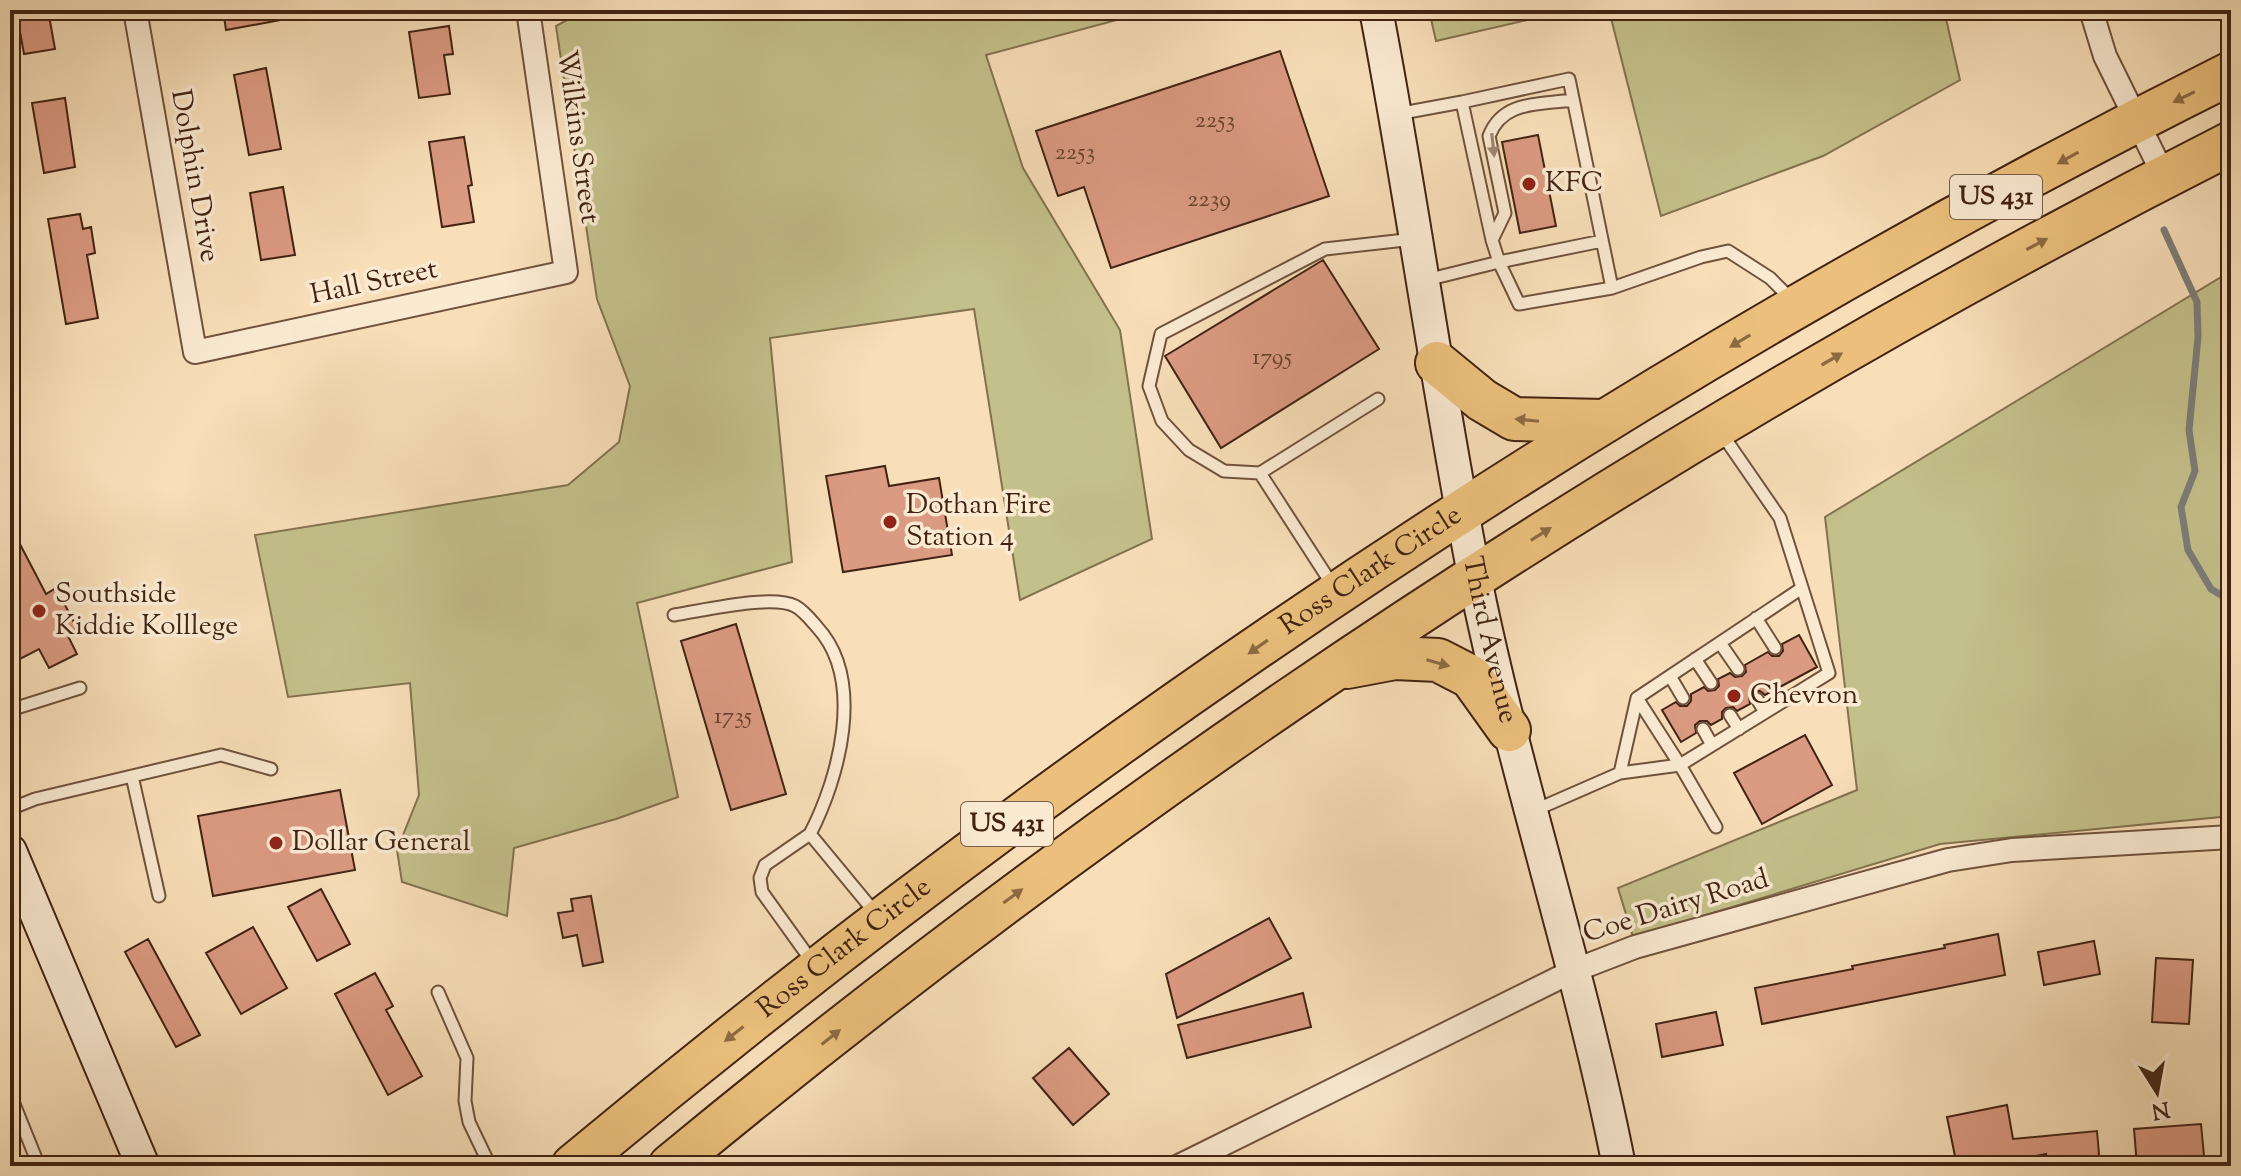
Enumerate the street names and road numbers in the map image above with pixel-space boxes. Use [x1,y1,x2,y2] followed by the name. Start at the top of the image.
[545,48,609,227] street label: Wilkins Street
[159,87,229,265] street label: Dolphin Drive
[1950,175,2042,219] road number: US 431
[307,250,442,316] street label: Hall Street
[1272,496,1470,646] street label: Ross Clark Circle
[1451,553,1527,727] street label: Third Avenue
[961,802,1053,846] road number: US 431
[1578,860,1774,954] street label: Coe Dairy Road
[749,868,940,1029] street label: Ross Clark Circle

